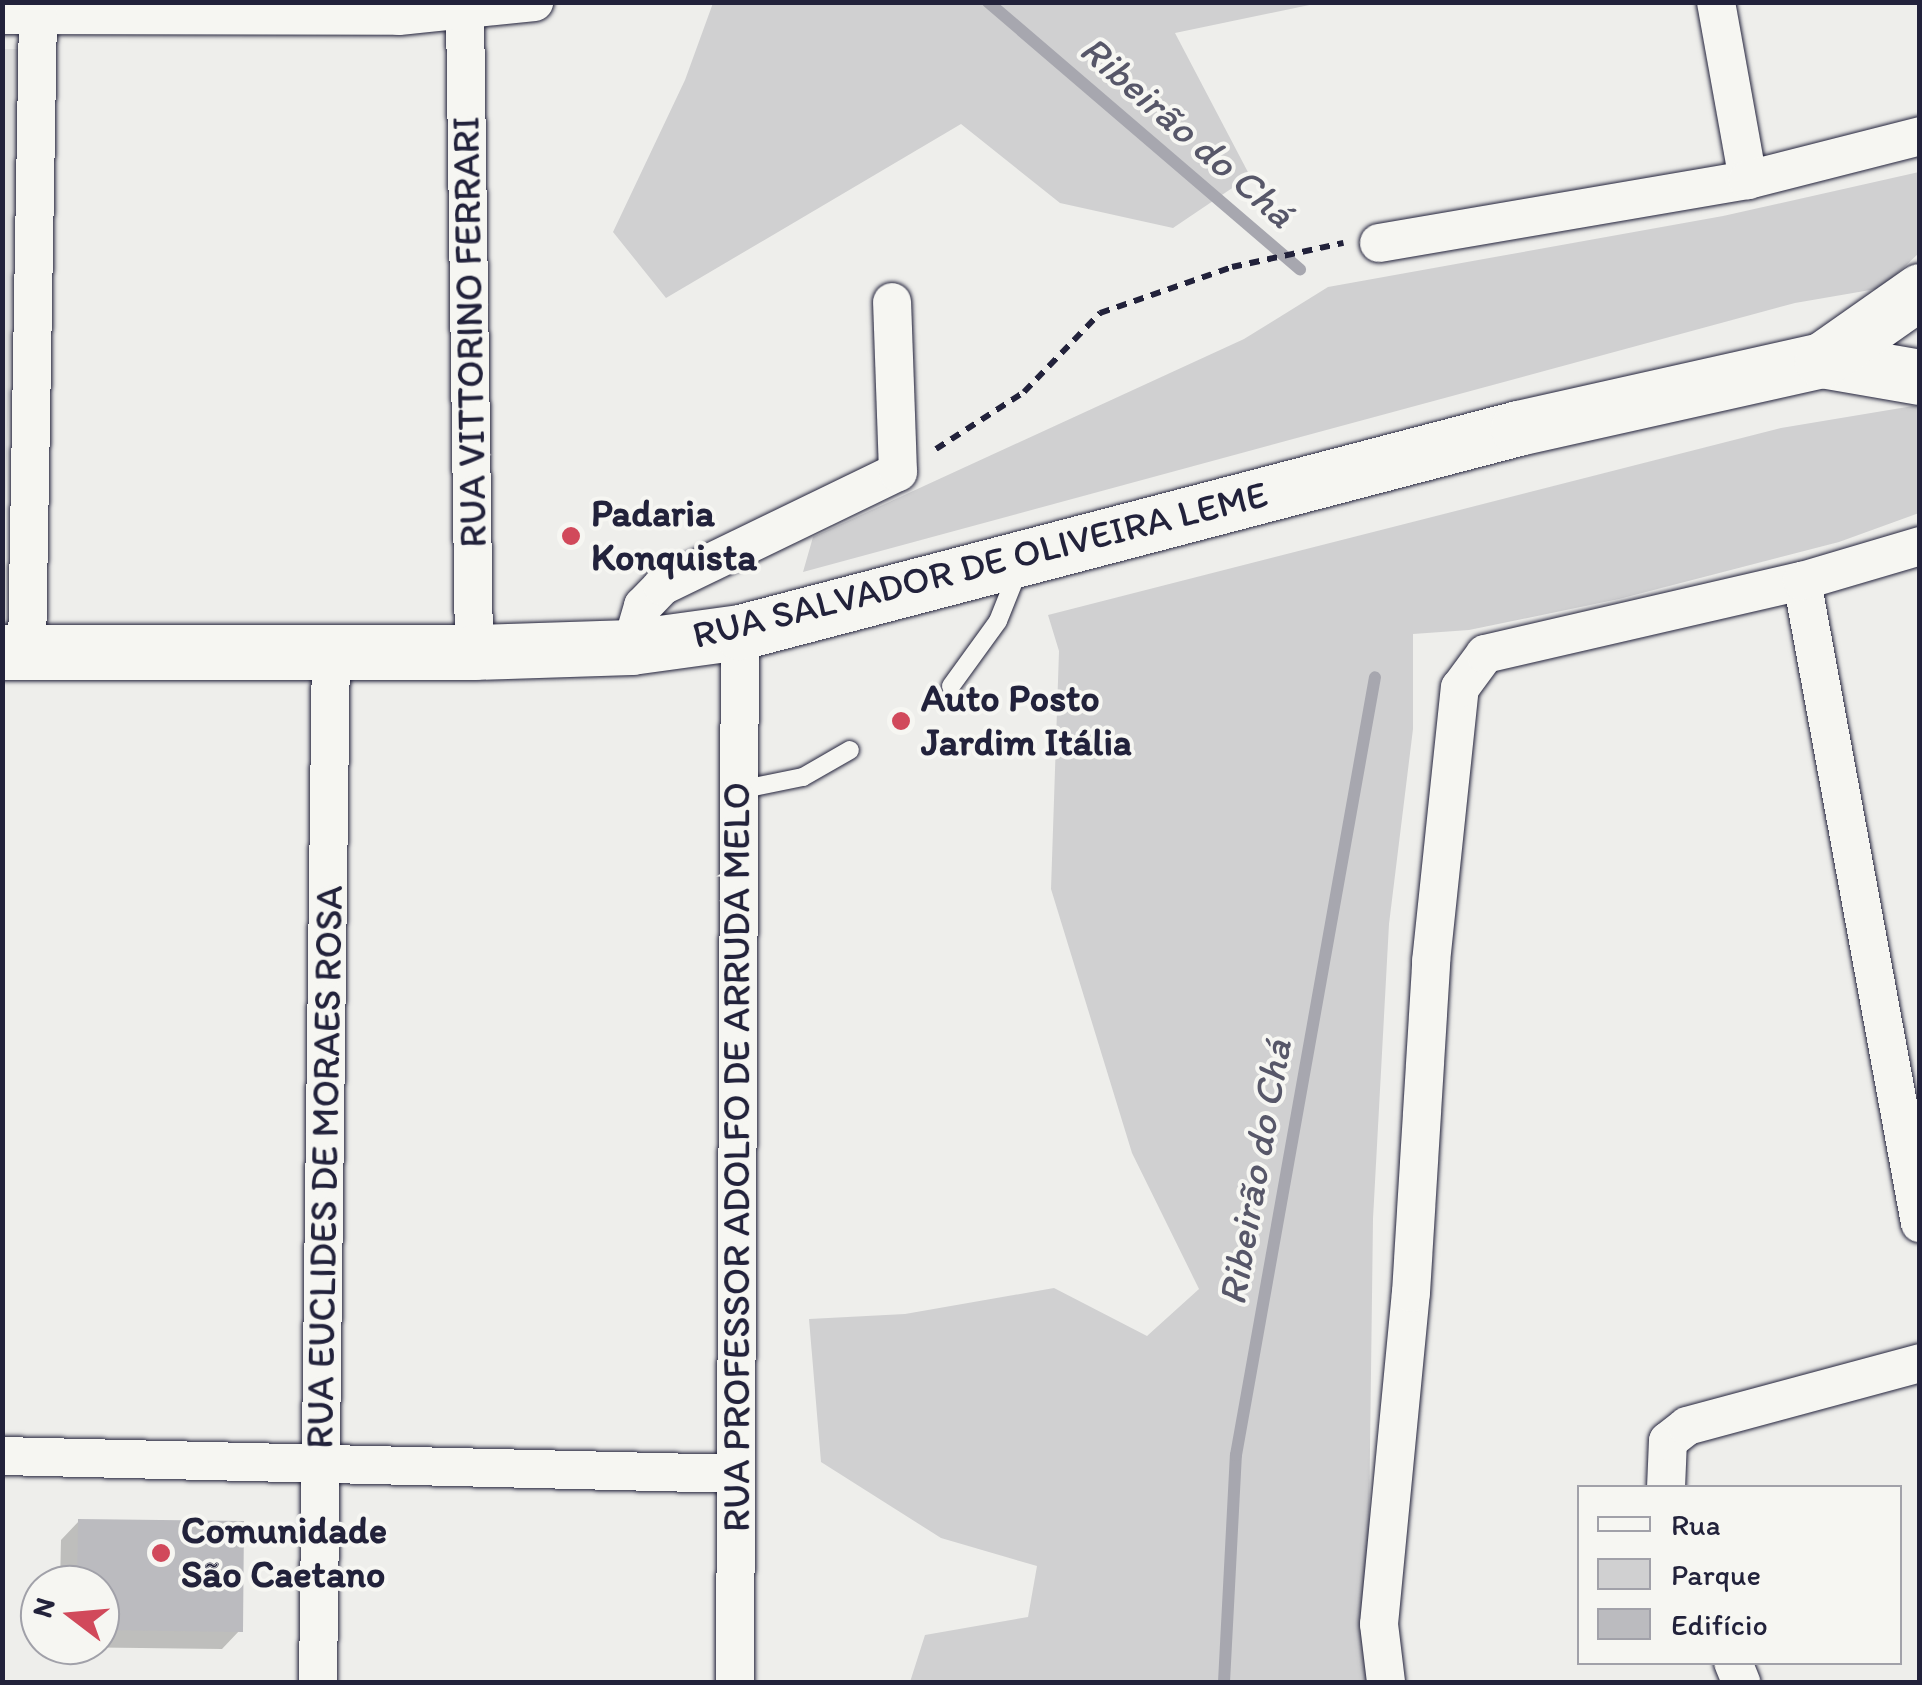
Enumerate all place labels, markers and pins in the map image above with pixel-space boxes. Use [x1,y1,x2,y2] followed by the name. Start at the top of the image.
[591,491,757,580] place label: Padaria Konquista
[560,525,582,547] marker: Padaria Konquista
[921,676,1132,766] place label: Auto Posto Jardim Itália
[890,710,912,732] marker: Auto Posto Jardim Itália
[181,1508,387,1598] place label: Comunidade São Caetano
[150,1542,172,1564] marker: Comunidade São Caetano

